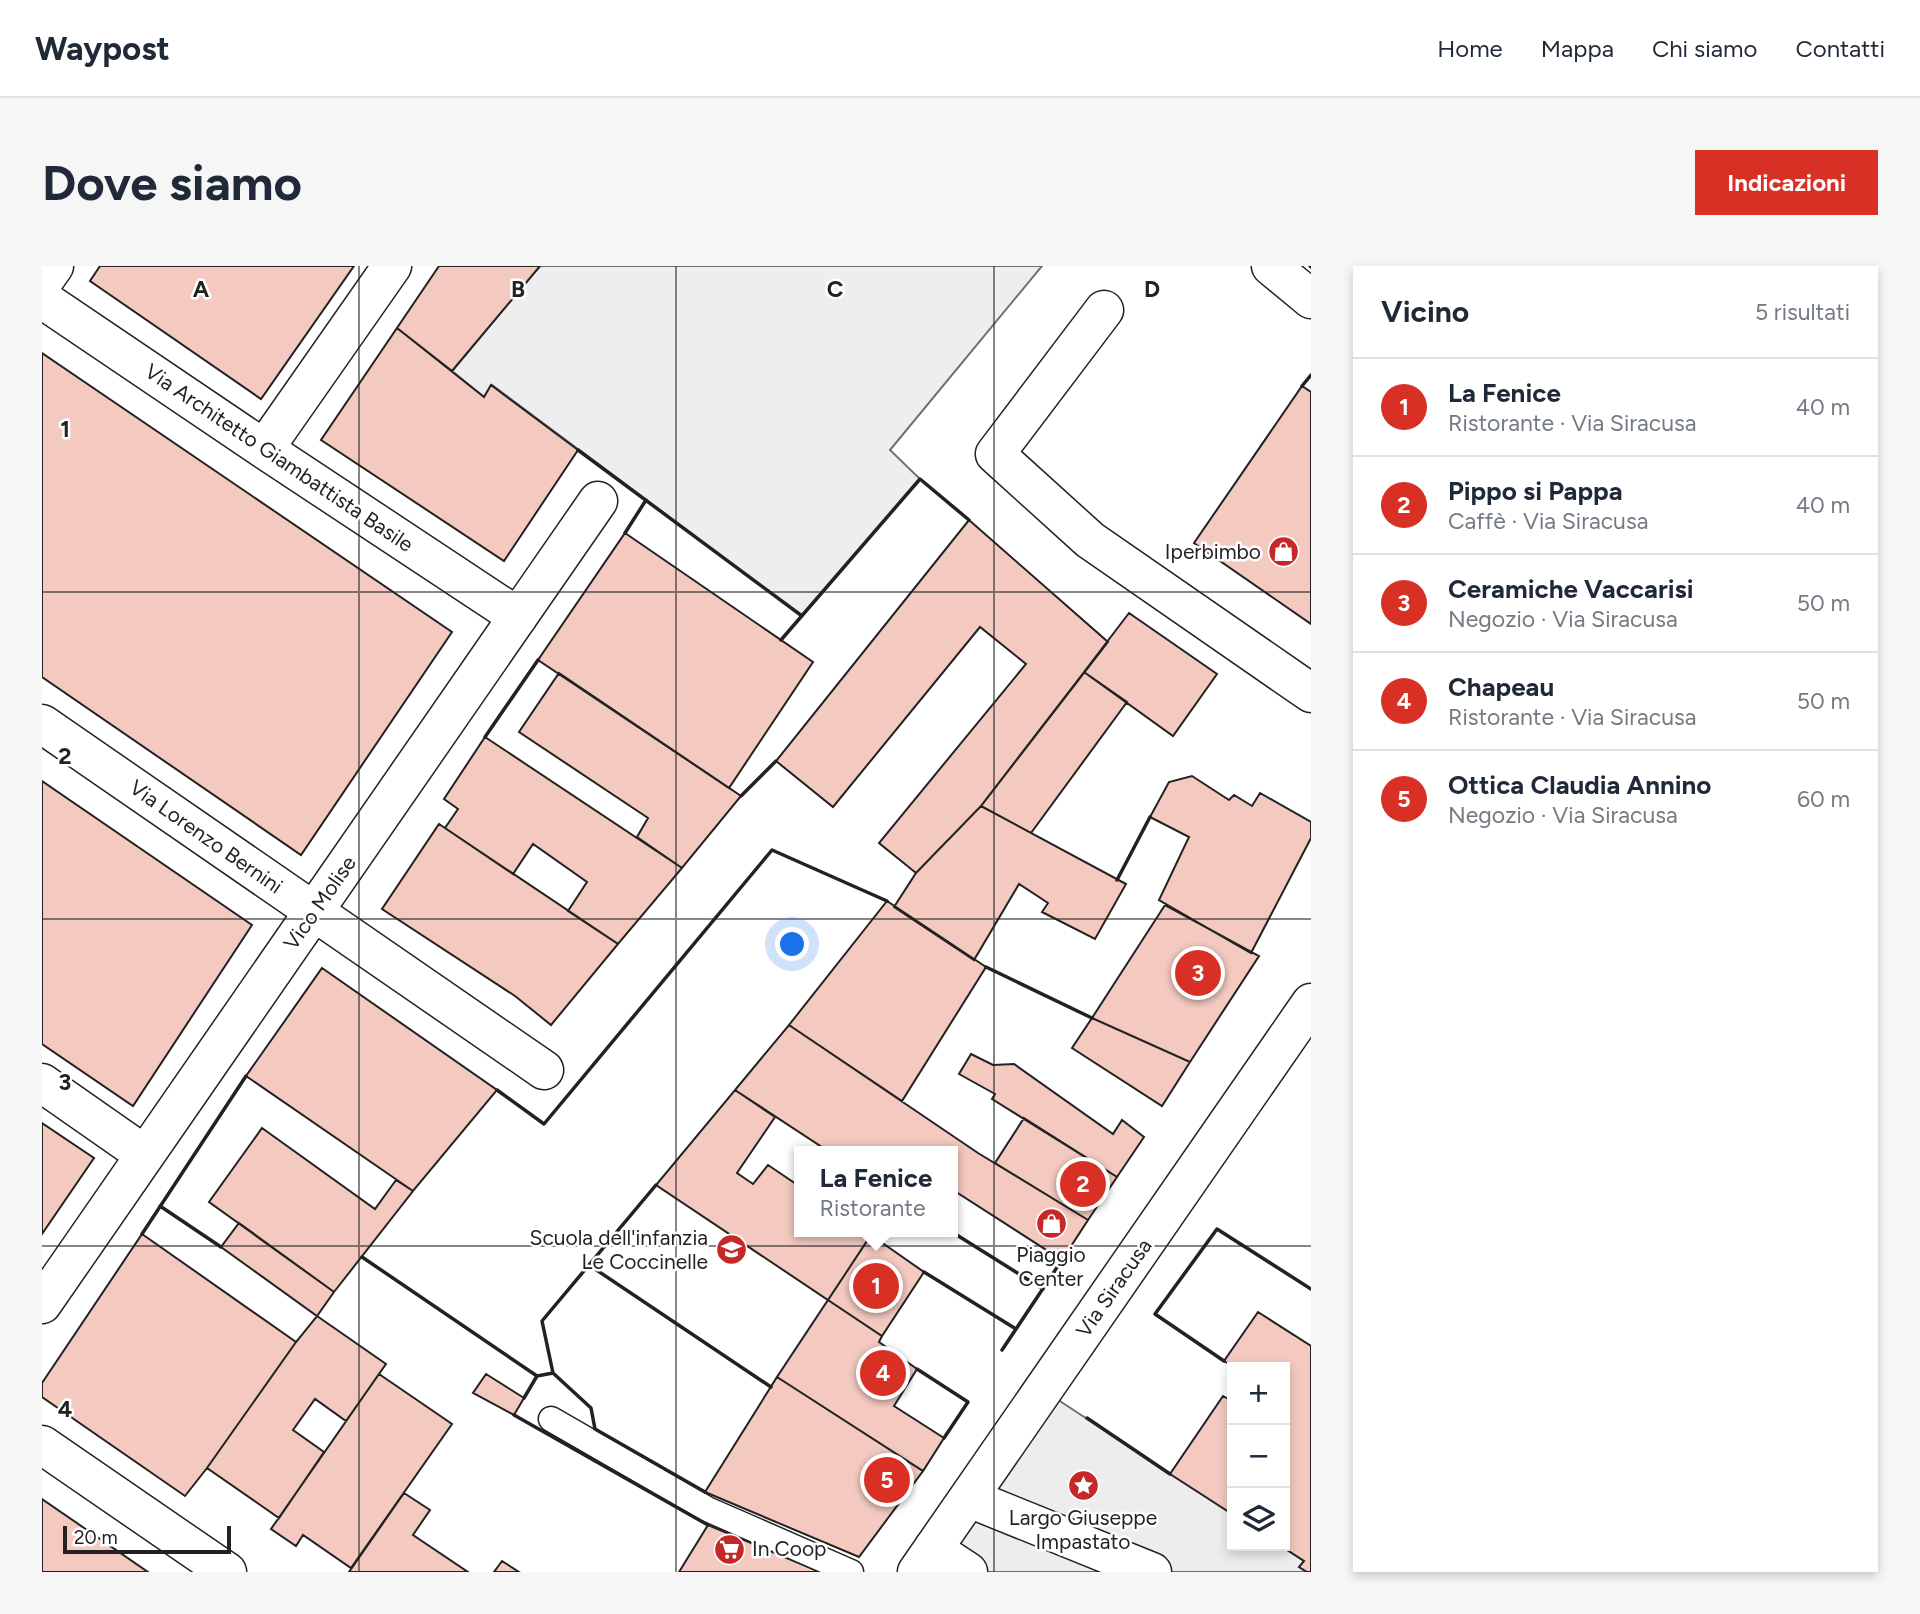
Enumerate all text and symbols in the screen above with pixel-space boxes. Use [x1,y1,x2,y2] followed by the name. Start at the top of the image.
[35,29,170,68] text: Waypost
[1437,34,1503,63] text: Home
[1541,34,1614,63] text: Mappa
[1652,34,1757,63] text: Chi siamo
[1795,34,1885,63] text: Contatti
[1695,150,1878,215] button: Indicazioni
[42,153,302,212] text: Dove siamo
[193,275,210,303] text: A
[511,275,525,303] text: B
[827,275,844,303] text: C
[1144,275,1160,303] text: D
[1381,293,1469,330] text: Vicino
[1755,298,1850,326] text: 5 risultati
[140,358,418,557] street label: Via Architetto Giambattista Basile
[1448,377,1561,409] text: La Fenice
[1399,393,1409,421] text: 1
[1796,393,1850,421] text: 40 m
[1448,409,1697,437] text: Ristorante · Via Siracusa
[60,415,70,443] text: 1
[1448,475,1623,507] text: Pippo si Pappa
[1397,491,1411,519] text: 2
[1796,491,1850,519] text: 40 m
[1448,507,1648,535] text: Caffè · Via Siracusa
[1267,535,1301,569] shop icon: Iperbimbo
[1165,539,1261,564] place label: Iperbimbo
[1448,573,1694,605] text: Ceramiche Vaccarisi
[1398,589,1410,617] text: 3
[1797,589,1850,617] text: 50 m
[1448,605,1678,633] text: Negozio · Via Siracusa
[1448,671,1554,703] text: Chapeau
[1397,687,1411,715] text: 4
[1797,687,1850,715] text: 50 m
[1448,703,1697,731] text: Ristorante · Via Siracusa
[58,742,72,770] text: 2
[1448,769,1711,801] text: Ottica Claudia Annino
[125,774,288,899] street label: Via Lorenzo Bernini
[1397,785,1411,813] text: 5
[1797,785,1850,813] text: 60 m
[1448,801,1678,829] text: Negozio · Via Siracusa
[278,851,361,954] street label: Vico Molise
[775,927,809,961] your location
[1175,947,1221,999] pin: 3
[59,1068,71,1096] text: 3
[794,1146,958,1237] popup
[1060,1158,1106,1210] pin: 2
[820,1162,932,1194] text: La Fenice
[820,1194,926,1222] text: Ristorante
[1034,1206,1068,1240] shop icon: Piaggio Center
[530,1225,708,1274] place label: Scuola dell'infanzia Le Coccinelle
[714,1233,748,1267] school or university icon: Scuola dell'infanzia Le Coccinelle
[1071,1234,1157,1342] street label: Via Siracusa
[1016,1242,1086,1291] place label: Piaggio Center
[853,1260,899,1312] pin: 1
[860,1347,906,1399] pin: 4
[1227,1362,1290,1551] map controls
[1227,1362,1290,1425] button: +
[58,1395,72,1423] text: 4
[1227,1425,1290,1488] button: −
[864,1454,910,1506] pin: 5
[1066,1469,1100,1503] place icon: Largo Giuseppe Impastato
[1227,1488,1290,1551] button: layers
[1009,1505,1157,1554] place label: Largo Giuseppe Impastato
[63,1523,231,1555] scale bar
[74,1526,118,1549] text: 20 m
[712,1532,746,1566] supermarket icon: In Coop
[752,1536,827,1561] place label: In Coop

